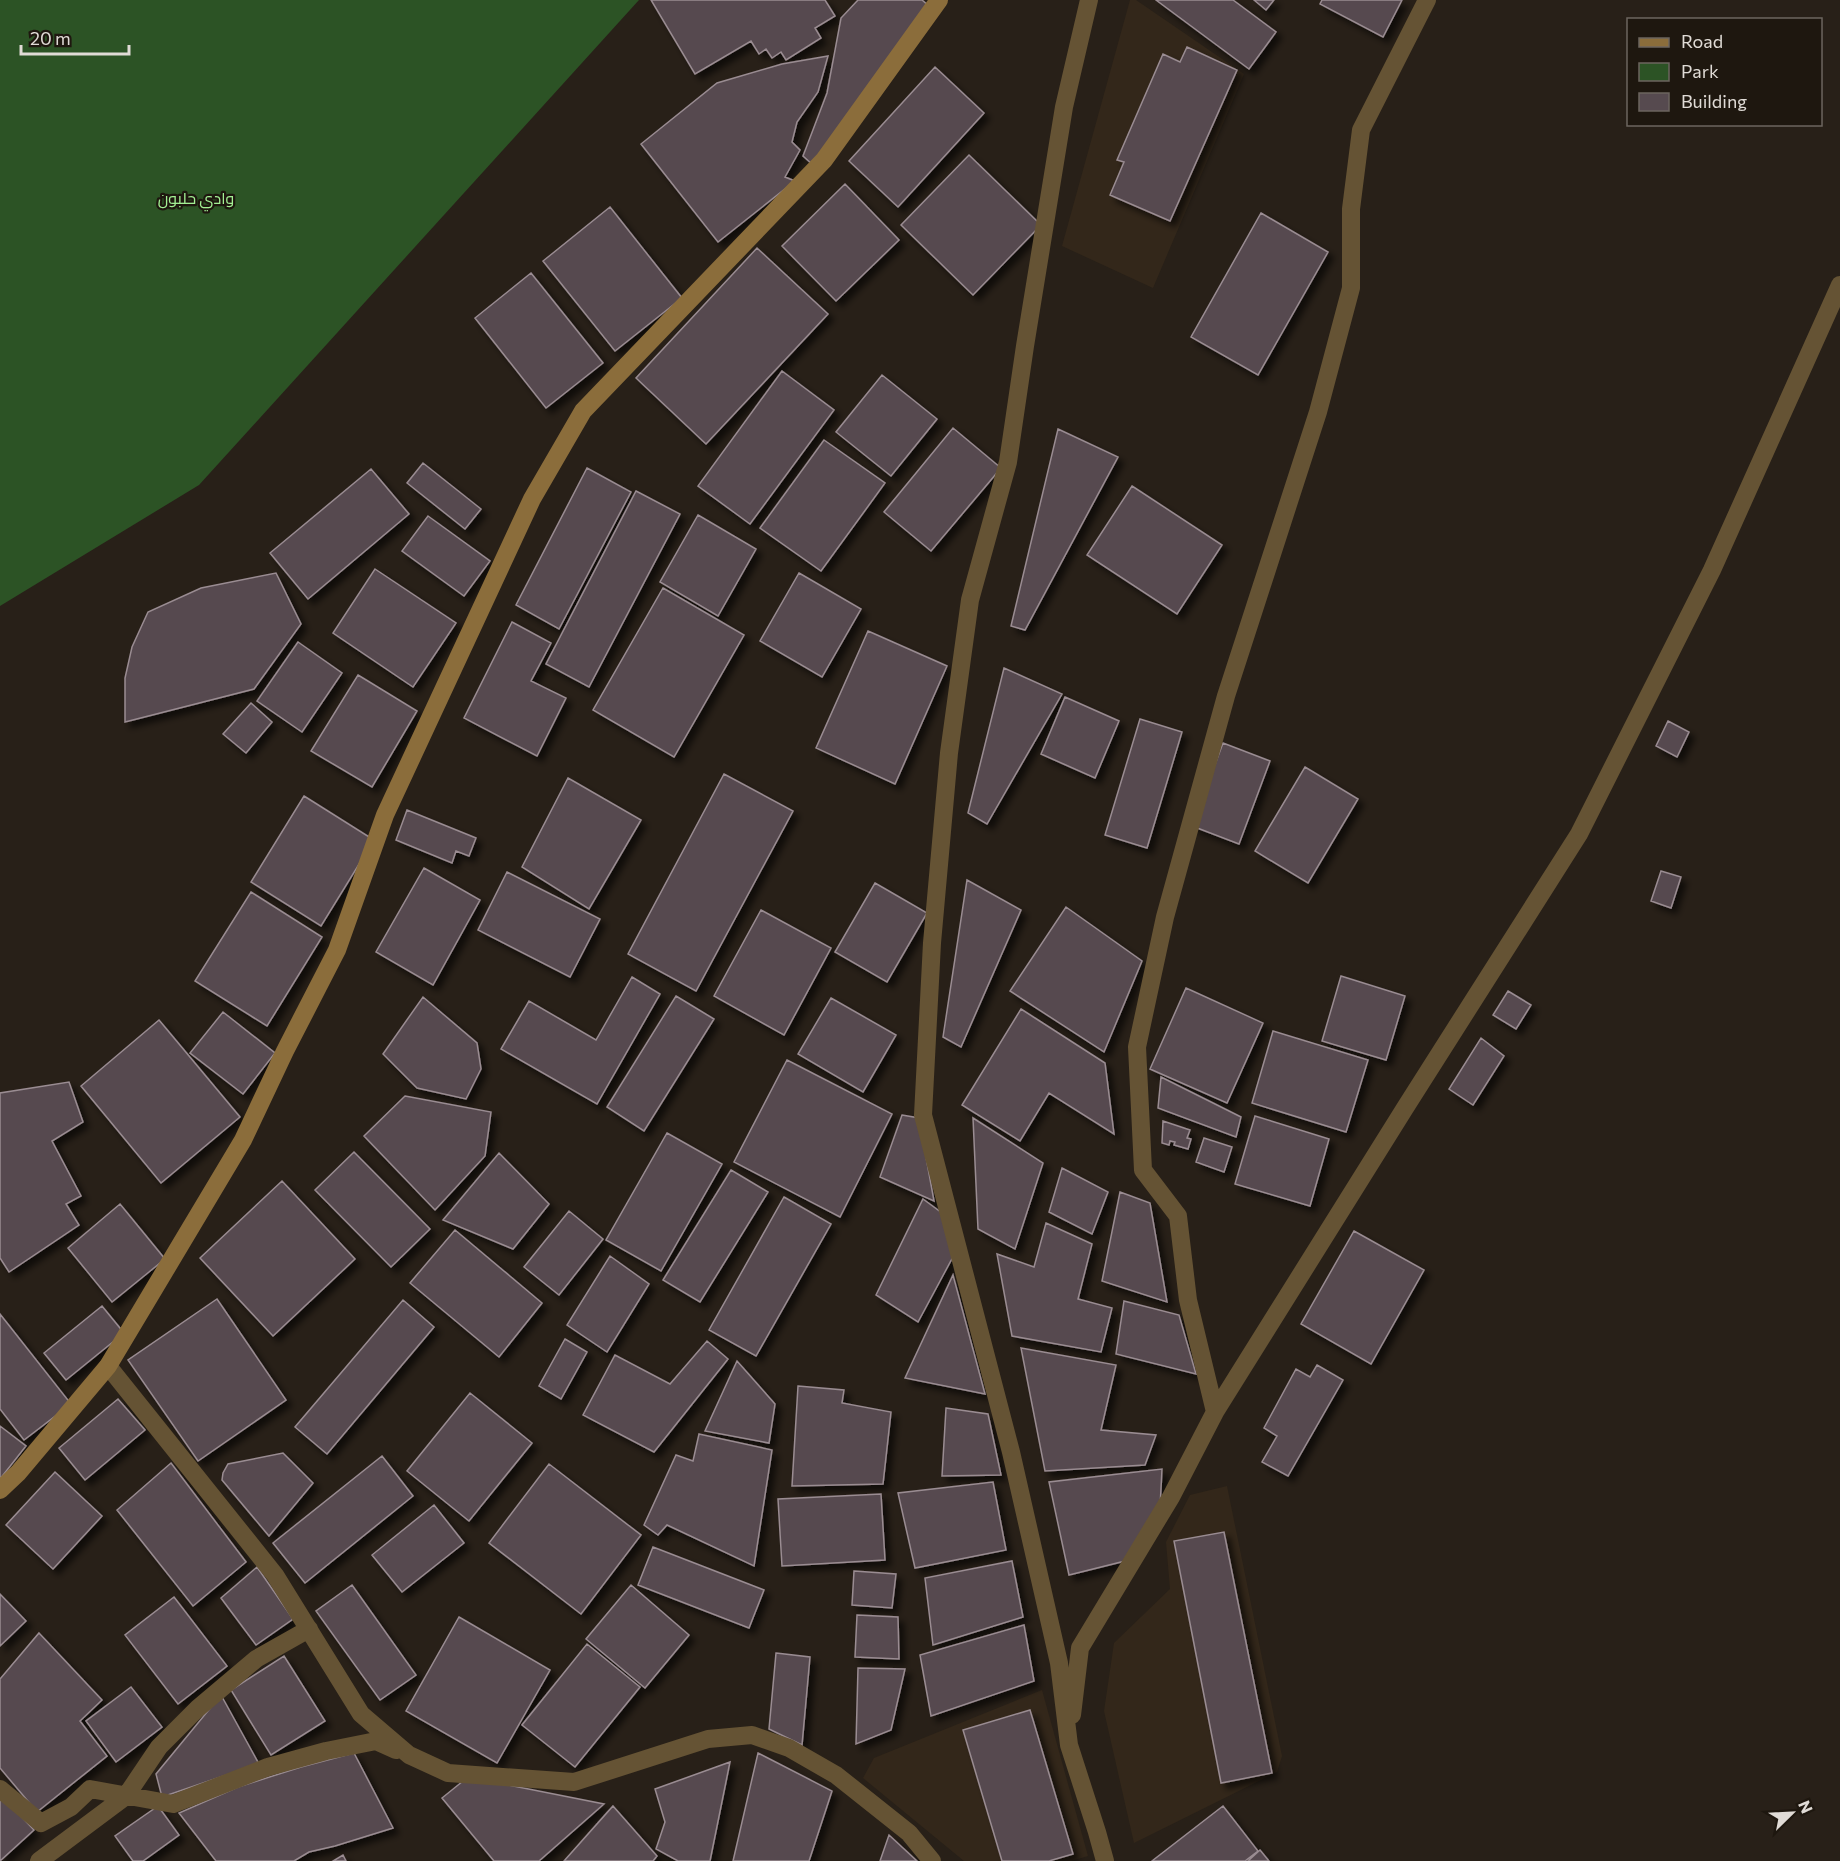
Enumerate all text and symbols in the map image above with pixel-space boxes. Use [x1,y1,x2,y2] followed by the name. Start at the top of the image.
[21,18,129,56] scale bar
[1627,18,1822,126] legend
[30,27,71,49] text: 20 m
[1681,30,1723,52] text: Road
[1681,60,1719,82] text: Park
[1681,90,1747,112] text: Building
[158,188,234,212] park label: وادي حلبون
[1762,1783,1822,1843] north arrow
[1795,1797,1817,1816] text: N

